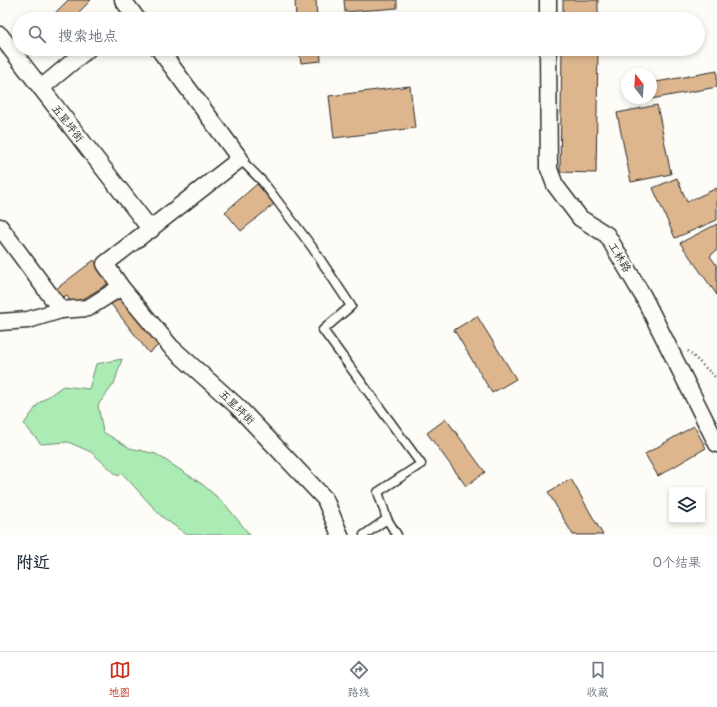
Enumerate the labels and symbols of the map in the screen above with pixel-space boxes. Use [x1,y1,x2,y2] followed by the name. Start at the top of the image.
[621,68,657,104] north arrow
[48,100,89,146] street label: 五星坪街
[605,238,636,275] street label: 工林路
[216,385,260,429] street label: 五星坪街

